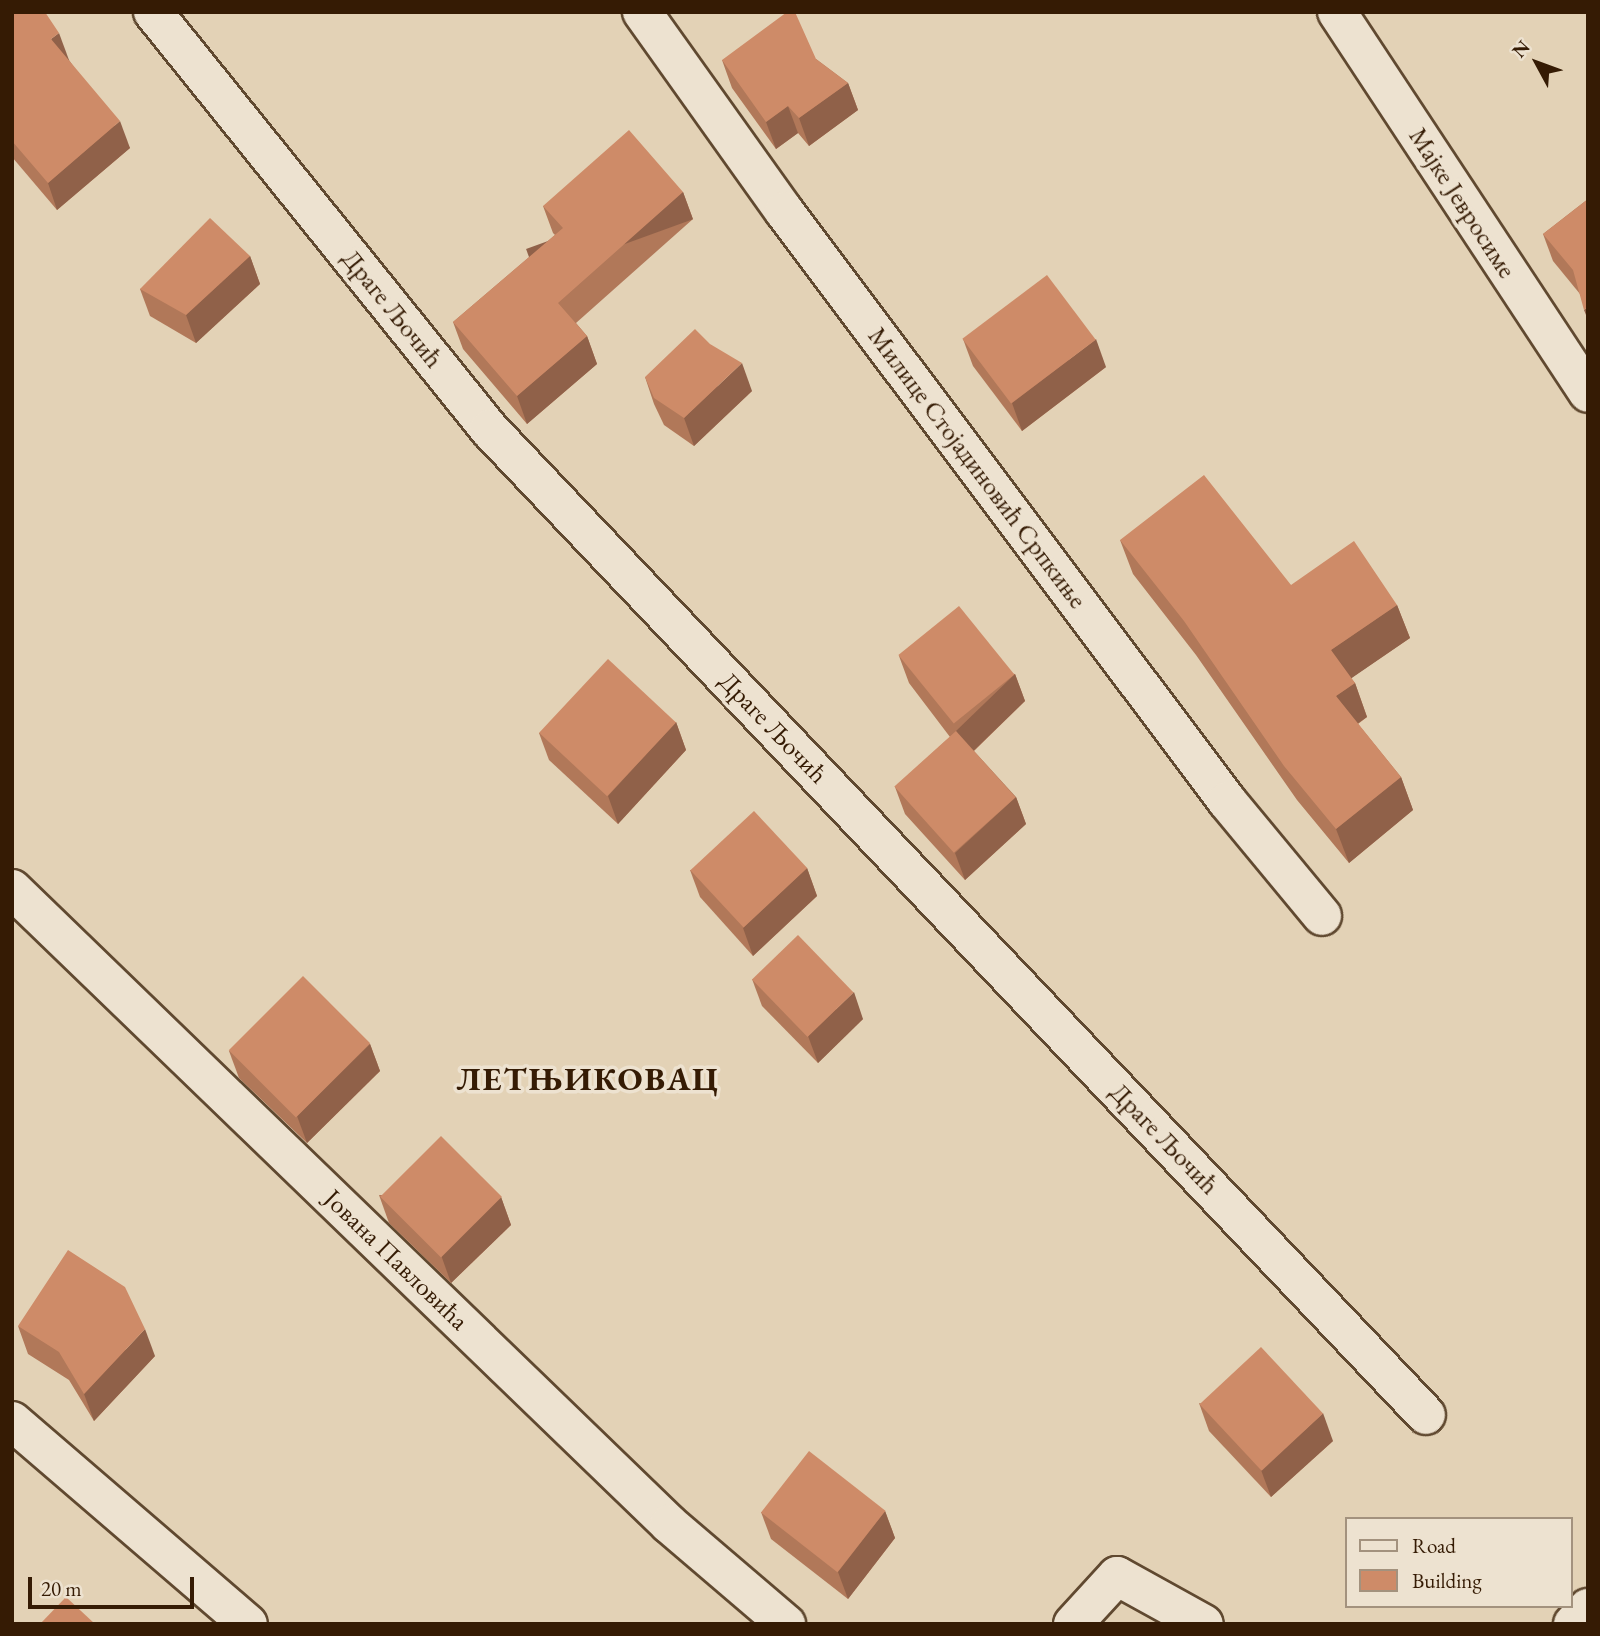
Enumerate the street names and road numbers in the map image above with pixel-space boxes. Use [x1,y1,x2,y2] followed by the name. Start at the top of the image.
[1402,122,1522,284] street label: Мајке Јевросиме
[335,244,449,374] street label: Драге Љочић
[861,321,1093,615] street label: Милице Стојадиновић Српкиње
[712,666,834,790] street label: Драге Љочић
[1103,1077,1225,1201] street label: Драге Љочић
[317,1183,475,1337] street label: Јована Павловића

